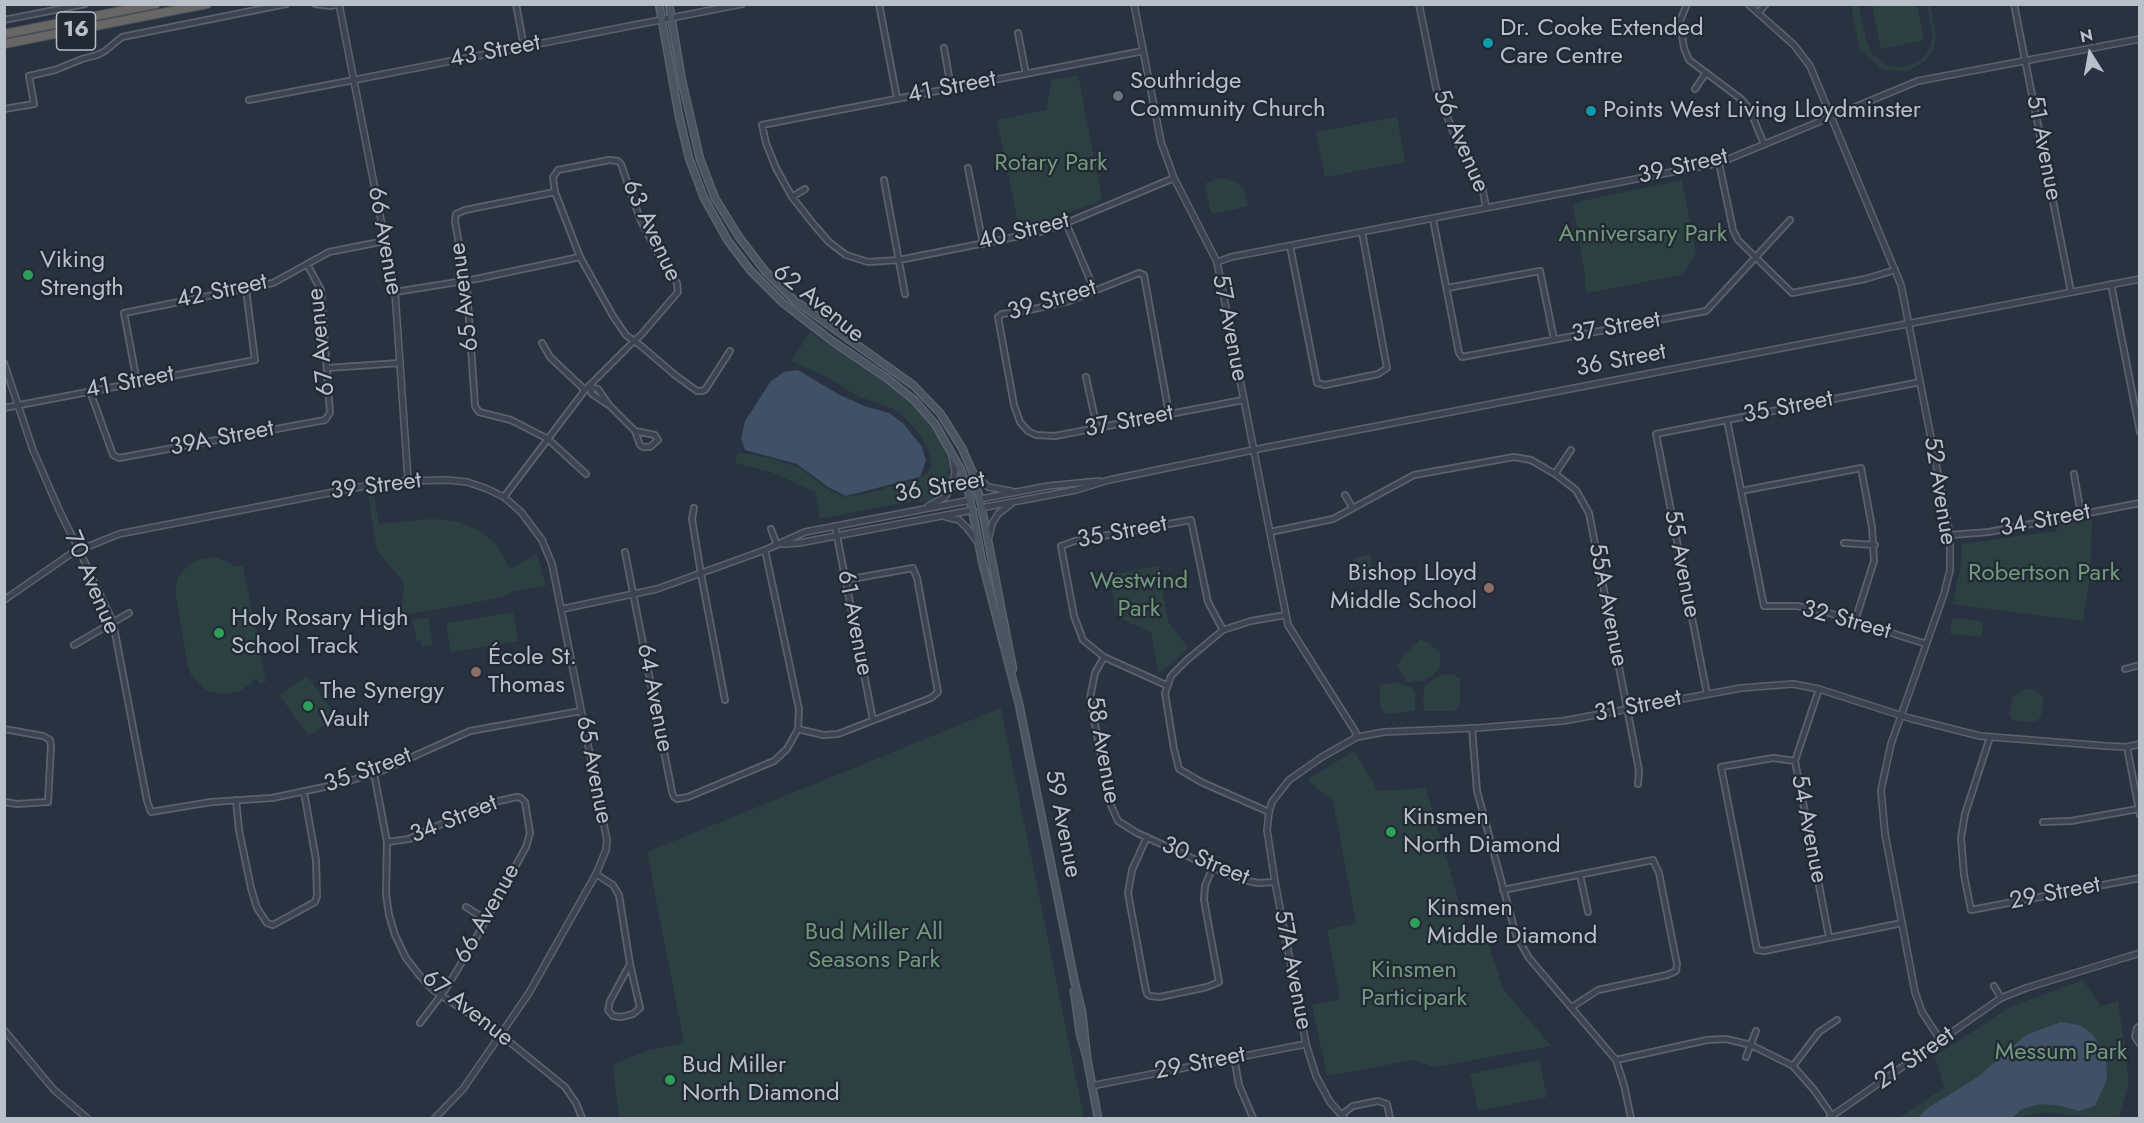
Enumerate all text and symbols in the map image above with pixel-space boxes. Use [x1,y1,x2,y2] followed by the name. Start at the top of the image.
[56,12,96,50] road number: 16
[1500,15,1704,71] place label: Dr. Cooke Extended Care Centre
[2078,23,2095,48] text: N
[2060,24,2120,84] north arrow
[447,29,543,75] street label: 43 Street
[1481,36,1495,50] marker: Dr. Cooke Extended Care Centre
[905,65,999,111] street label: 41 Street
[1130,68,1326,124] place label: Southridge Community Church
[1425,85,1495,197] street label: 56 Avenue
[1111,89,1125,103] marker: Southridge Community Church
[2019,93,2067,203] street label: 51 Avenue
[1603,97,1921,125] place label: Points West Living Lloydminster
[1584,104,1598,118] marker: Points West Living Lloydminster
[1635,143,1731,191] street label: 39 Street
[994,150,1108,178] park label: Rotary Park
[615,176,687,286] street label: 63 Avenue
[360,185,408,297] street label: 66 Avenue
[975,207,1073,257] street label: 40 Street
[1559,221,1727,249] park label: Anniversary Park
[444,241,486,353] street label: 65 Avenue
[40,247,124,303] place label: Viking Strength
[766,258,870,350] street label: 62 Avenue
[21,268,35,282] marker: Viking Strength
[174,268,270,316] street label: 42 Street
[1205,272,1253,384] street label: 57 Avenue
[1004,274,1100,328] street label: 39 Street
[302,287,342,397] street label: 67 Avenue
[1569,306,1663,350] street label: 37 Street
[1573,338,1669,384] street label: 36 Street
[83,360,177,406] street label: 41 Street
[1741,385,1835,431] street label: 35 Street
[1082,399,1176,445] street label: 37 Street
[167,415,277,463] street label: 39A Street
[1916,435,1962,547] street label: 52 Avenue
[892,466,988,510] street label: 36 Street
[329,467,423,507] street label: 39 Street
[1997,498,2093,544] street label: 34 Street
[1656,508,1706,620] street label: 55 Avenue
[1075,510,1169,556] street label: 35 Street
[56,527,126,639] street label: 70 Avenue
[1581,541,1633,669] street label: 55A Avenue
[1330,560,1477,616] place label: Bishop Lloyd Middle School
[1968,560,2120,588] park label: Robertson Park
[830,568,878,678] street label: 61 Avenue
[1090,568,1188,624] park label: Westwind Park
[1482,581,1496,595] marker: Bishop Lloyd Middle School
[1798,595,1894,647] street label: 32 Street
[231,605,409,661] place label: Holy Rosary High School Track
[212,626,226,640] marker: Holy Rosary High School Track
[629,641,679,755] street label: 64 Avenue
[488,644,577,700] place label: École St. Thomas
[469,665,483,679] marker: École St. Thomas
[320,678,444,734] place label: The Synergy Vault
[1592,684,1684,730] street label: 31 Street
[1078,694,1126,806] street label: 58 Avenue
[301,699,315,713] marker: The Synergy Vault
[568,714,618,826] street label: 65 Avenue
[320,742,416,800] street label: 35 Street
[1037,768,1087,880] street label: 59 Avenue
[1783,773,1833,885] street label: 54 Avenue
[406,789,502,851] street label: 34 Street
[1403,804,1561,860] place label: Kinsmen North Diamond
[1384,825,1398,839] marker: Kinsmen North Diamond
[1157,831,1253,893] street label: 30 Street
[449,859,527,969] street label: 66 Avenue
[2007,871,2103,917] street label: 29 Street
[1427,895,1597,951] place label: Kinsmen Middle Diamond
[1266,908,1318,1032] street label: 57A Avenue
[1408,916,1422,930] marker: Kinsmen Middle Diamond
[805,919,943,975] park label: Bud Miller All Seasons Park
[1361,957,1467,1013] park label: Kinsmen Participark
[415,964,519,1054] street label: 67 Avenue
[1870,1021,1960,1097] street label: 27 Street
[1995,1039,2127,1067] park label: Messum Park
[1152,1041,1248,1087] street label: 29 Street
[682,1052,840,1108] place label: Bud Miller North Diamond
[663,1073,677,1087] marker: Bud Miller North Diamond

